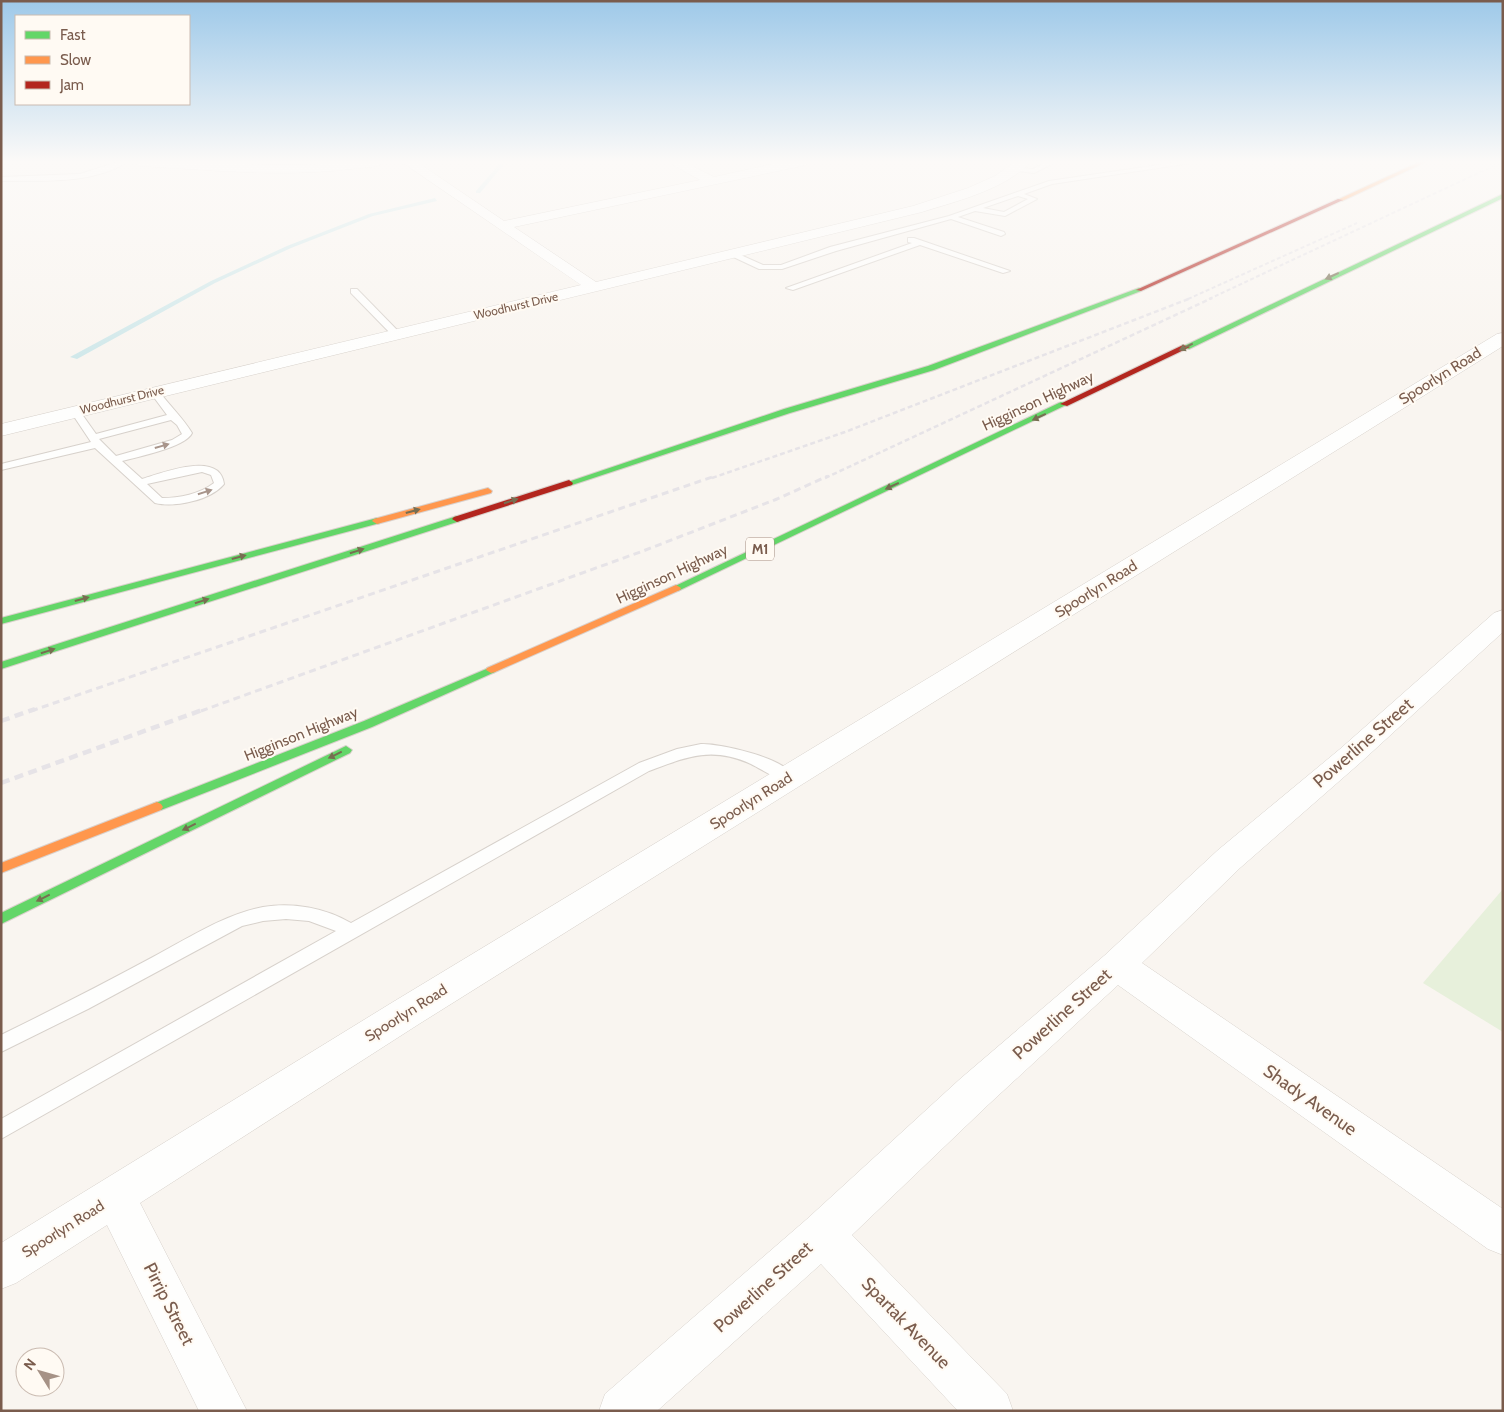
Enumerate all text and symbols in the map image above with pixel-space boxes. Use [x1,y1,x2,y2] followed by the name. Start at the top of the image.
[15,15,190,105] legend
[60,26,85,44] text: Fast
[60,51,91,69] text: Slow
[59,76,84,94] text: Jam
[1325,272,1339,280] one-way arrow
[472,289,559,322] street label: Woodhurst Drive
[1178,342,1193,351] one-way arrow
[1396,344,1484,408] street label: Spoorlyn Road
[979,367,1097,435] street label: Higginson Highway
[78,382,165,417] street label: Woodhurst Drive
[1032,413,1046,421] one-way arrow
[155,442,170,450] one-way arrow
[885,483,899,491] one-way arrow
[198,488,213,496] one-way arrow
[504,497,519,505] one-way arrow
[406,506,421,514] one-way arrow
[746,538,774,560] road number: M1
[613,540,731,608] street label: Higginson Highway
[350,547,365,555] one-way arrow
[232,553,247,561] one-way arrow
[1052,557,1140,621] street label: Spoorlyn Road
[75,595,90,603] one-way arrow
[195,597,210,605] one-way arrow
[40,647,55,655] one-way arrow
[1308,694,1418,792] street label: Powerline Street
[242,703,361,765] street label: Higginson Highway
[327,751,342,759] one-way arrow
[707,769,795,833] street label: Spoorlyn Road
[182,823,196,831] one-way arrow
[36,894,50,902] one-way arrow
[1008,964,1116,1064] street label: Powerline Street
[362,981,450,1045] street label: Spoorlyn Road
[1259,1060,1361,1140] street label: Shady Avenue
[19,1197,107,1261] street label: Spoorlyn Road
[709,1237,817,1337] street label: Powerline Street
[139,1259,199,1349] street label: Pirrip Street
[857,1273,955,1373] street label: Spartak Avenue
[15,1347,65,1397] north arrow
[19,1355,40,1374] text: N

